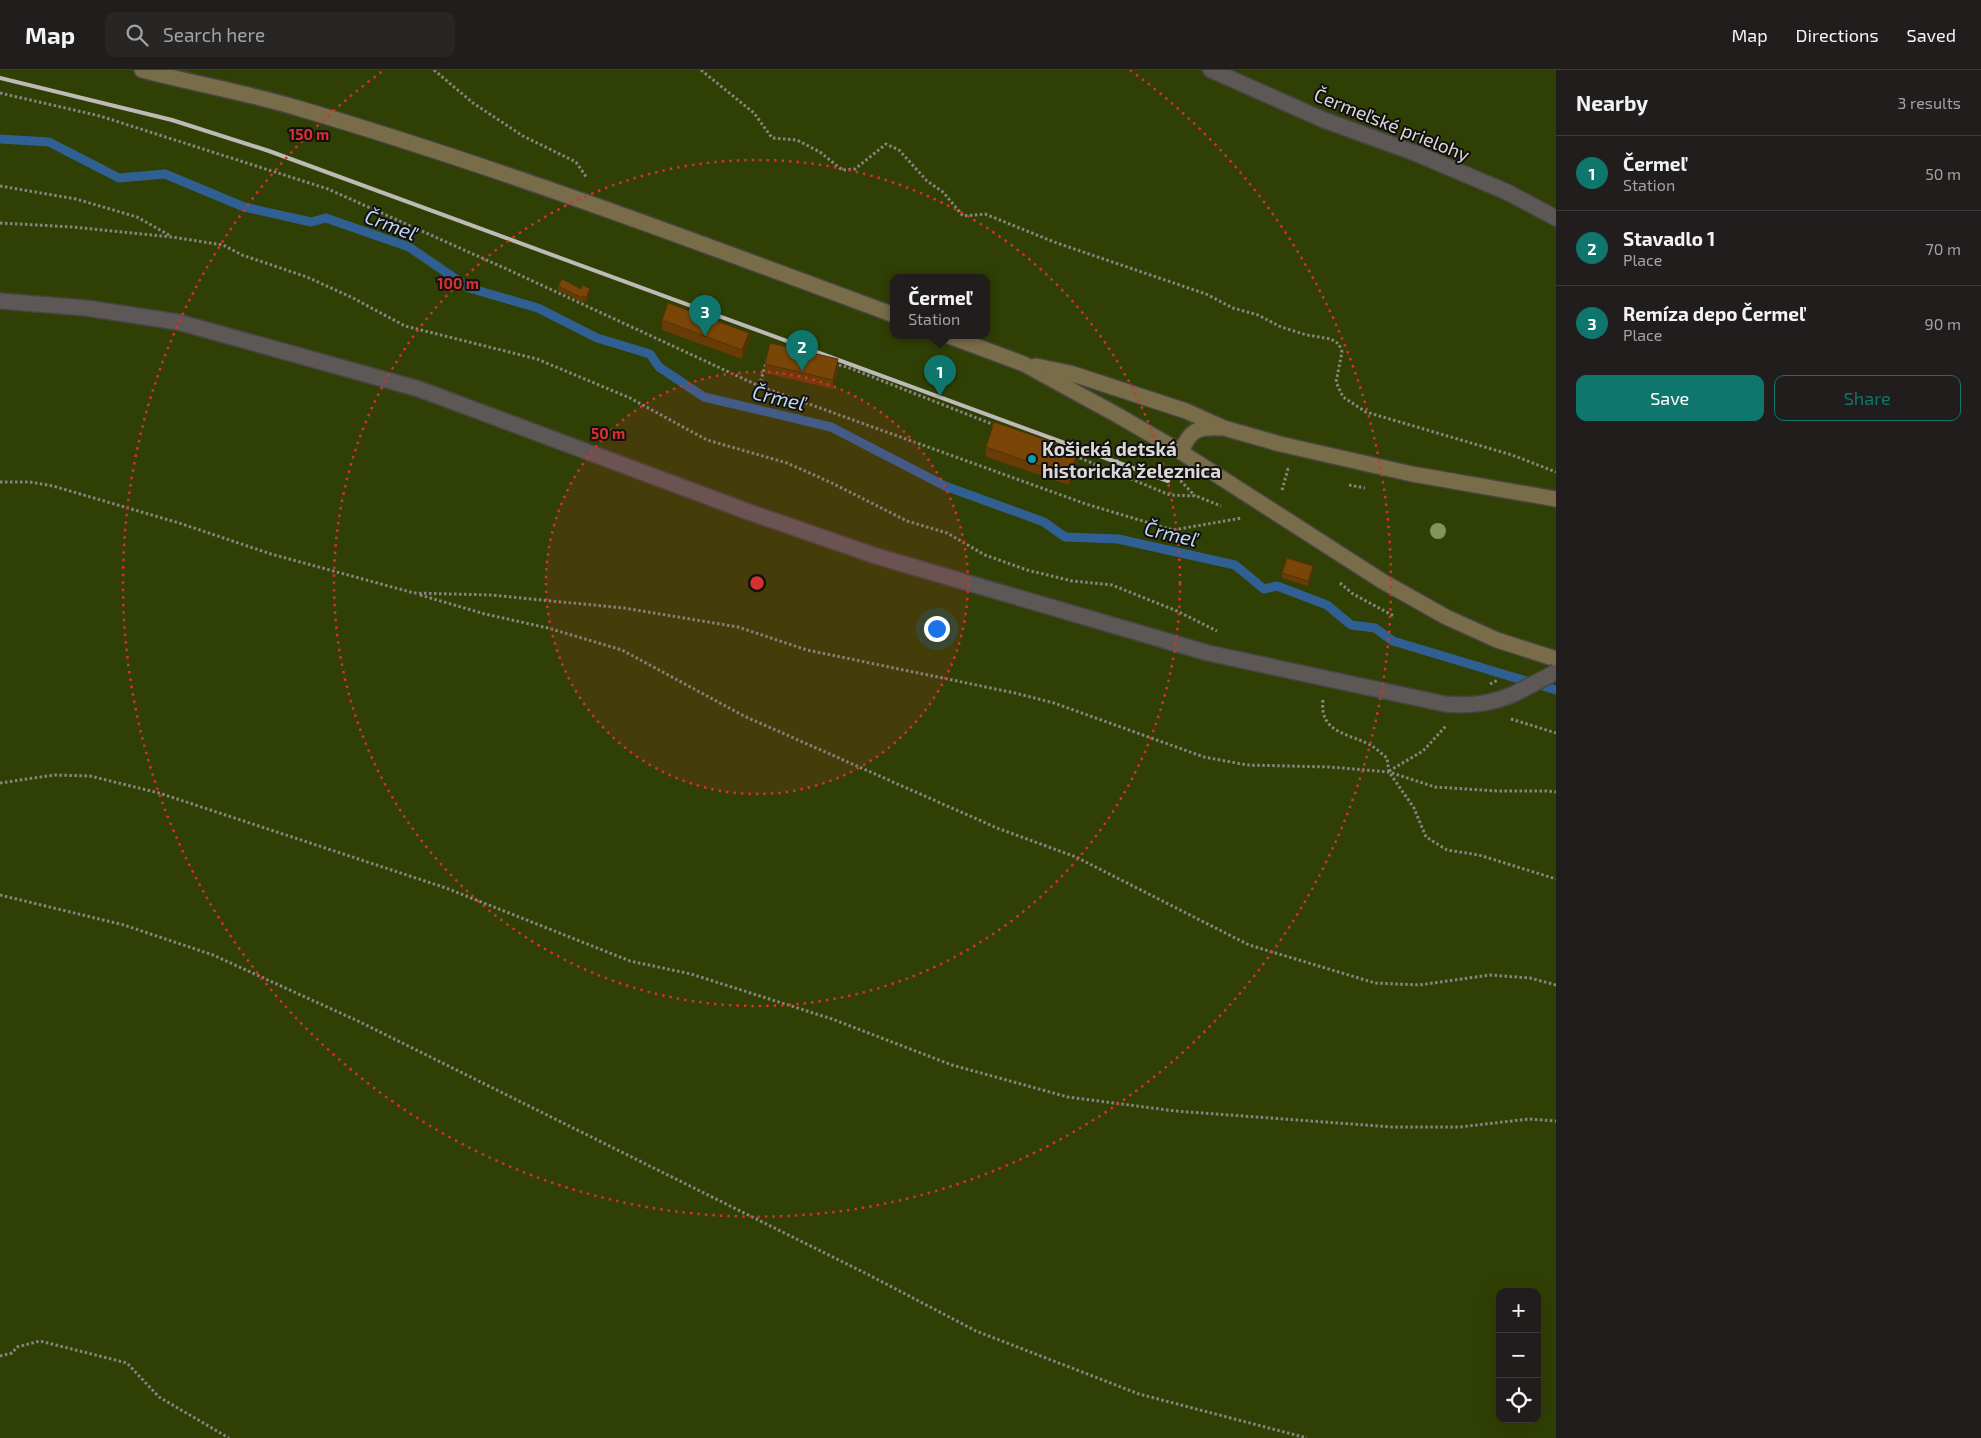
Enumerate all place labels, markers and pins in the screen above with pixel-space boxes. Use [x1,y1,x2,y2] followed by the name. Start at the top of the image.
[689,295,721,336] pin: 3
[786,330,818,371] pin: 2
[924,355,956,396] pin: 1
[1042,437,1221,482] place label: Košická detská historická železnica
[1026,453,1038,465] marker: Košická detská historická železnica
[748,574,766,592] centre of rings

